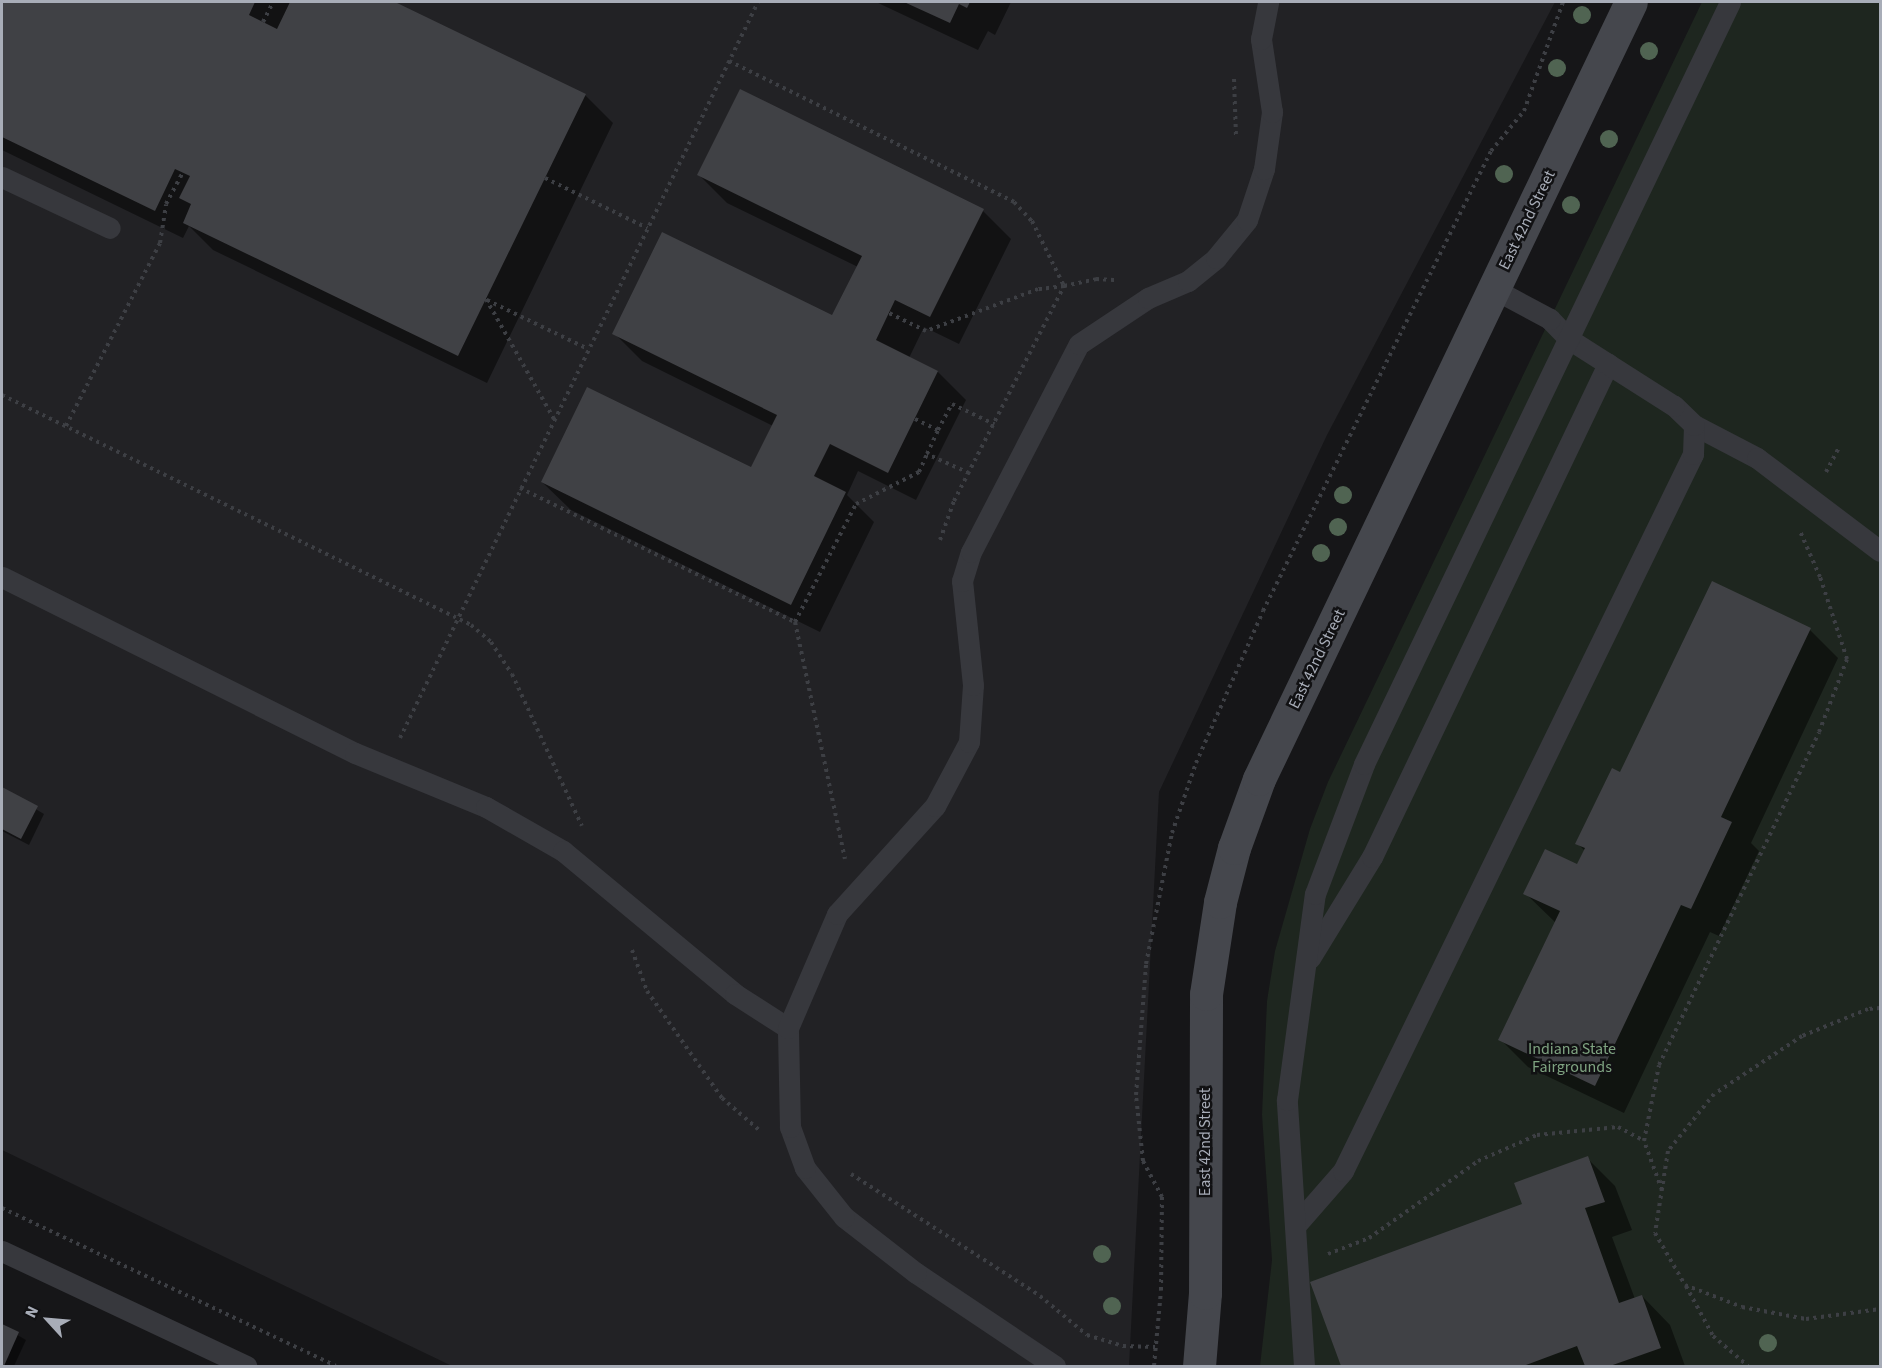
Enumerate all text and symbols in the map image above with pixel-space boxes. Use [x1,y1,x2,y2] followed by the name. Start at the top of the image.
[1495,167,1559,273] street label: East 42nd Street
[1285,606,1349,712] street label: East 42nd Street
[1528,1039,1616,1077] park label: Indiana State Fairgrounds
[1195,1088,1215,1196] street label: East 42nd Street
[18,1290,78,1350] north arrow
[20,1303,44,1322] text: N

